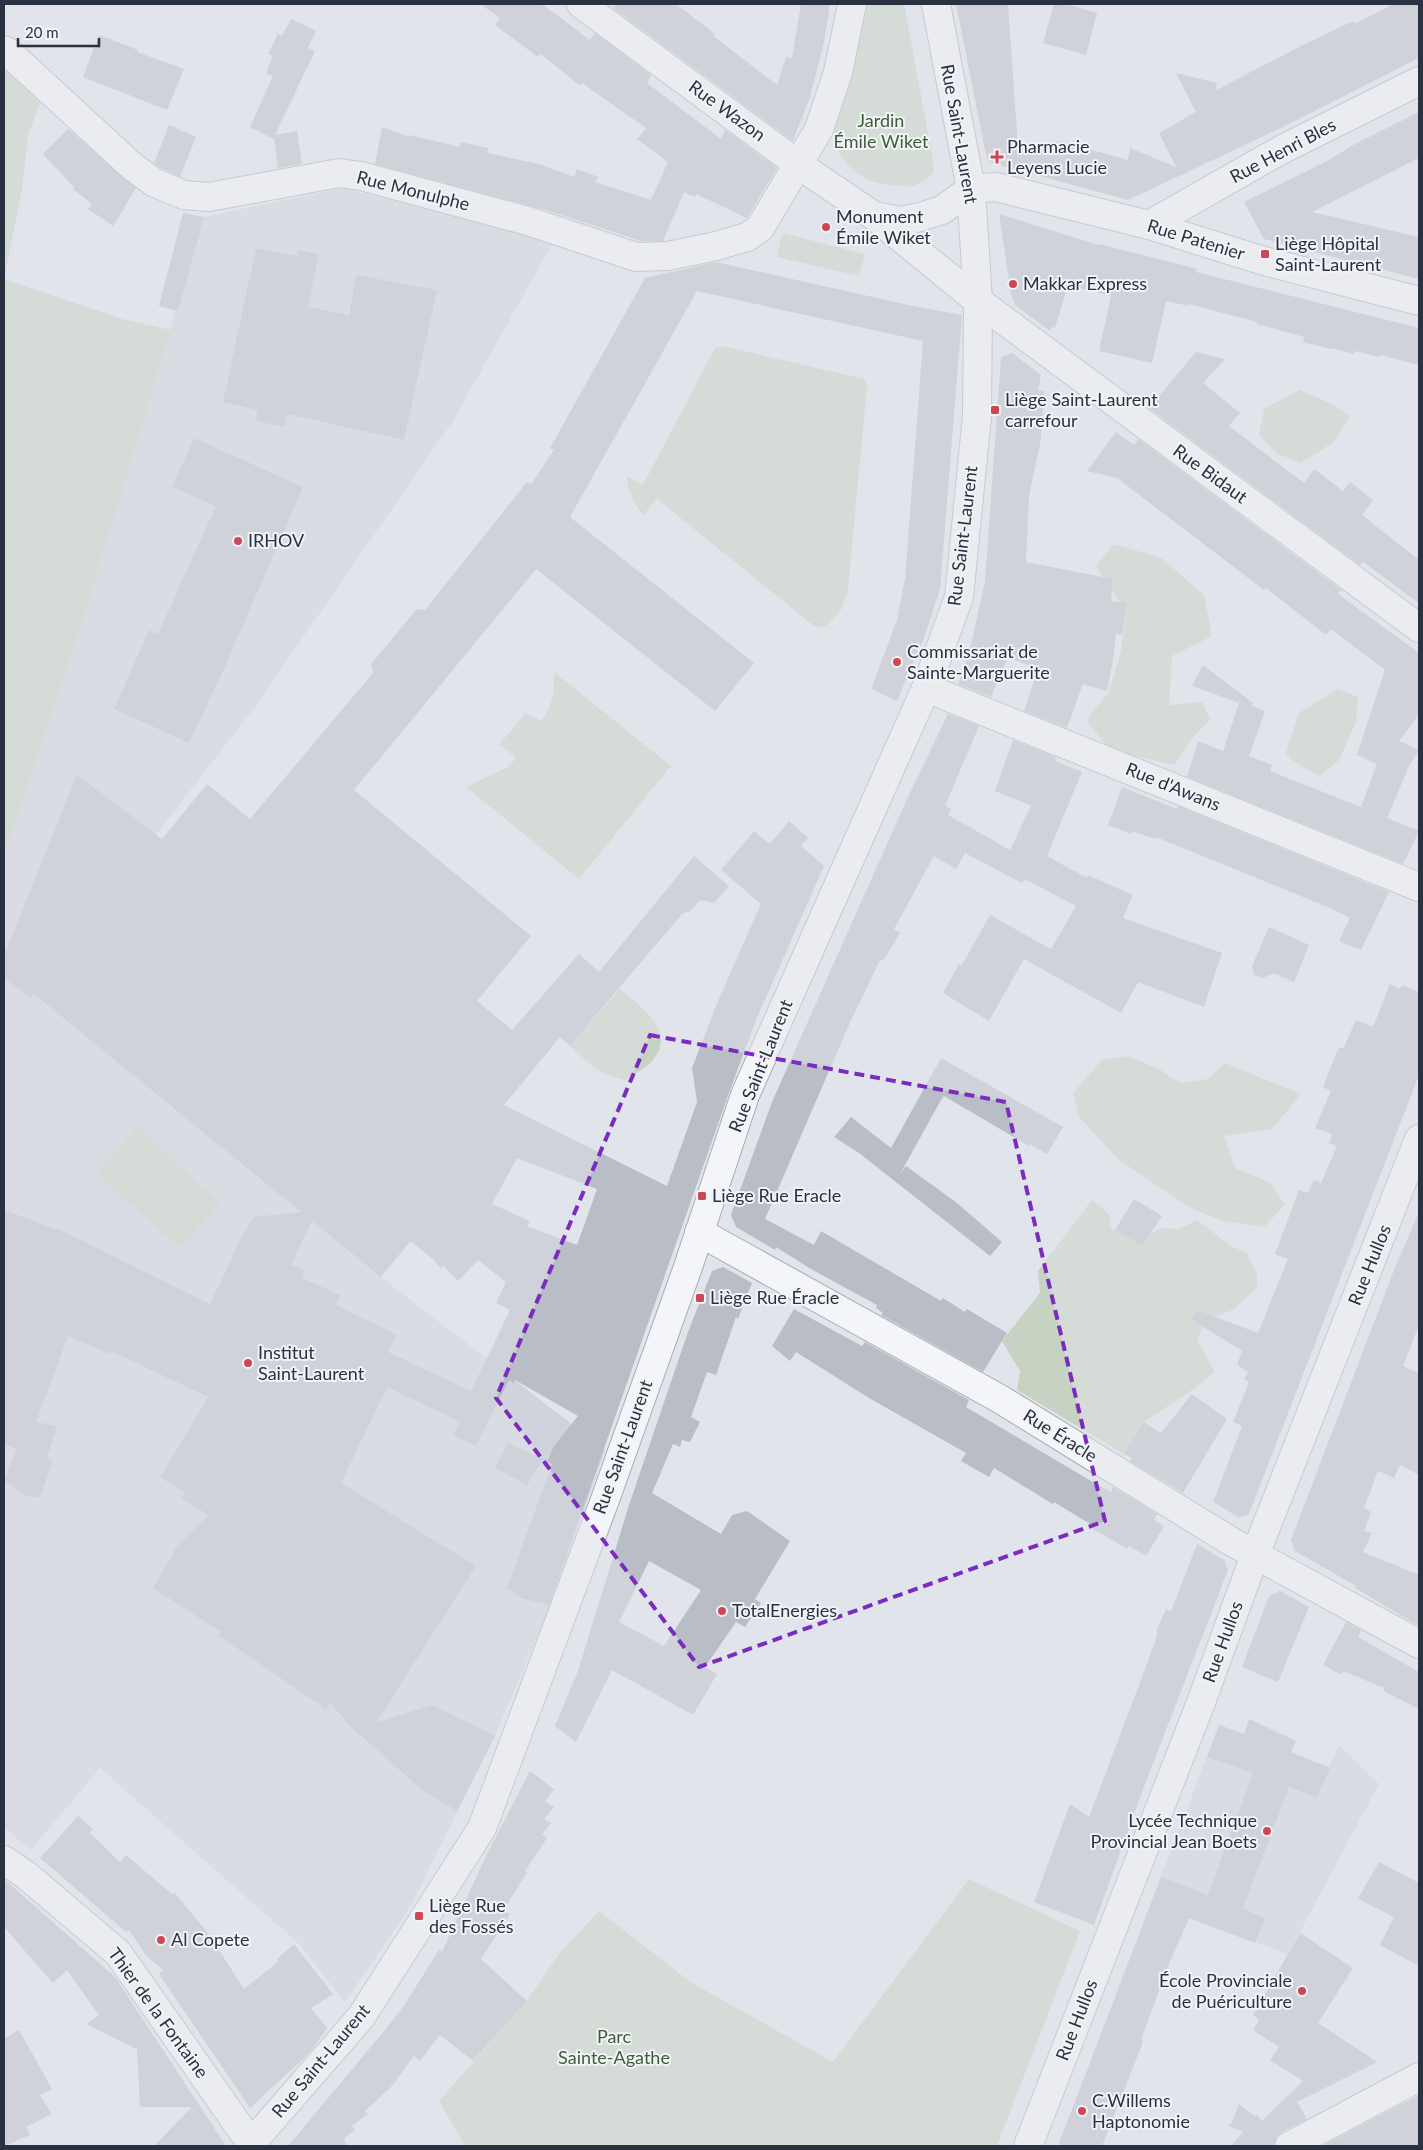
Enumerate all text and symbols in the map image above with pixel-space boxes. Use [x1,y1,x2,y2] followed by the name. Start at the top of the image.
[18,15,99,47] scale bar
[25,23,59,41] text: 20 m
[937,62,983,206] street label: Rue Saint-Laurent
[685,75,770,145] street label: Rue Wazon
[834,109,929,152] park label: Jardin Émile Wiket
[1226,113,1339,187] street label: Rue Henri Bles
[1007,135,1107,178] place label: Pharmacie Leyens Lucie
[991,151,1003,163] marker: Pharmacie Leyens Lucie
[354,165,472,215] street label: Rue Monulphe
[836,205,931,248] place label: Monument Émile Wiket
[1145,214,1248,264] street label: Rue Patenier
[820,221,832,233] marker: Monument Émile Wiket
[1275,232,1382,275] place label: Liège Hôpital Saint-Laurent
[1259,248,1271,260] marker: Liège Hôpital Saint-Laurent
[1023,272,1147,294] place label: Makkar Express
[1007,278,1019,290] marker: Makkar Express
[1005,388,1158,431] place label: Liège Saint-Laurent carrefour
[989,404,1001,416] marker: Liège Saint-Laurent carrefour
[1169,439,1252,508] street label: Rue Bidaut
[942,464,982,607] street label: Rue Saint-Laurent
[248,529,305,551] place label: IRHOV
[232,535,244,547] marker: IRHOV
[907,640,1050,683] place label: Commissariat de Sainte-Marguerite
[891,656,903,668] marker: Commissariat de Sainte-Marguerite
[1123,757,1224,815] street label: Rue d'Awans
[723,995,797,1135] street label: Rue Saint-Laurent
[712,1184,841,1206] place label: Liège Rue Eracle
[696,1190,708,1202] marker: Liège Rue Eracle
[1343,1221,1395,1308] street label: Rue Hullos
[710,1286,839,1308] place label: Liège Rue Éracle
[694,1292,706,1304] marker: Liège Rue Éracle
[258,1341,365,1384] place label: Institut Saint-Laurent
[242,1357,254,1369] marker: Institut Saint-Laurent
[588,1376,657,1517] street label: Rue Saint-Laurent
[1020,1404,1102,1466] street label: Rue Éracle
[1197,1598,1247,1685] street label: Rue Hullos
[732,1599,837,1621] place label: TotalEnergies
[716,1605,728,1617] marker: TotalEnergies
[1091,1809,1257,1852] place label: Lycée Technique Provincial Jean Boets
[1261,1825,1273,1837] marker: Lycée Technique Provincial Jean Boets
[429,1894,514,1937] place label: Liège Rue des Fossés
[413,1910,425,1922] marker: Liège Rue des Fossés
[171,1928,250,1950] place label: Al Copete
[155,1934,167,1946] marker: Al Copete
[104,1943,214,2082] street label: Thier de la Fontaine
[1159,1969,1292,2012] place label: École Provinciale de Puériculture
[1051,1976,1102,2063] street label: Rue Hullos
[1296,1985,1308,1997] marker: École Provinciale de Puériculture
[266,1999,374,2122] street label: Rue Saint-Laurent
[558,2025,670,2068] park label: Parc Sainte-Agathe
[1092,2089,1190,2132] place label: C.Willems Haptonomie
[1076,2105,1088,2117] marker: C.Willems Haptonomie

